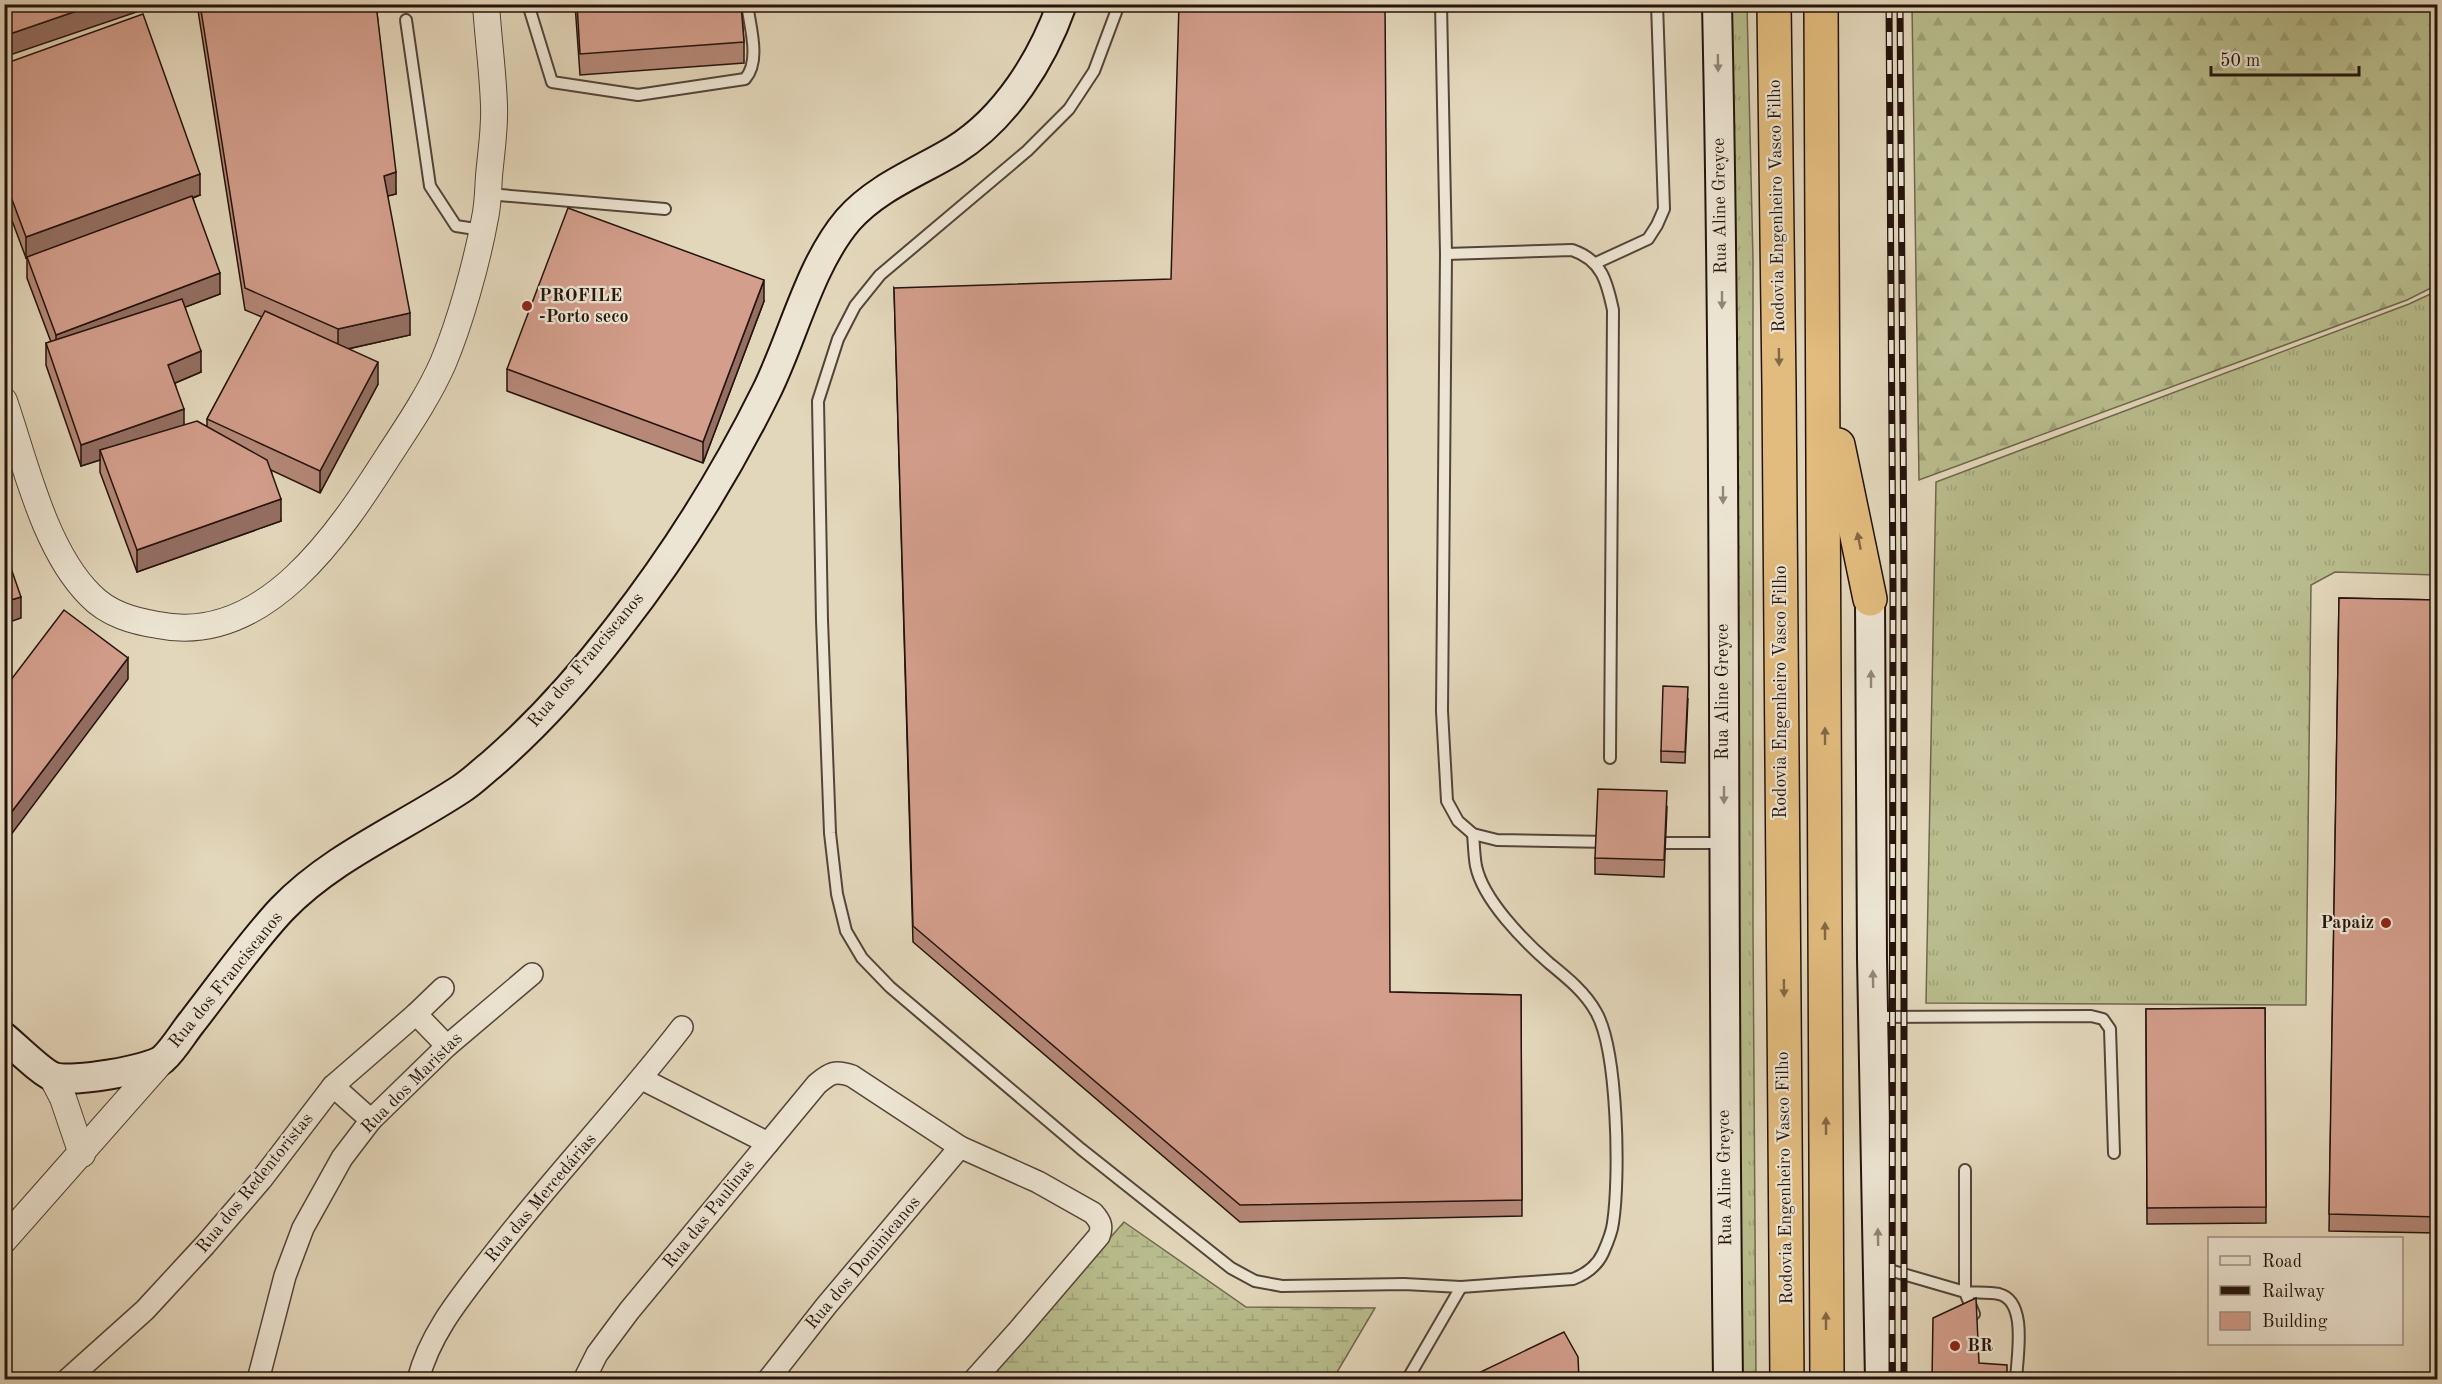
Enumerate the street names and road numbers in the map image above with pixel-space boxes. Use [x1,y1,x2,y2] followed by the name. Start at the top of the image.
[1766,79,1788,333] street label: Rodovia Engenheiro Vasco Filho
[1710,138,1730,274] street label: Rua Aline Greyce
[1772,565,1790,819] street label: Rodovia Engenheiro Vasco Filho
[525,589,647,731] street label: Rua dos Franciscanos
[1714,624,1732,760] street label: Rua Aline Greyce
[166,908,286,1052] street label: Rua dos Franciscanos
[358,1029,466,1137] street label: Rua dos Maristas
[1774,1051,1796,1305] street label: Rodovia Engenheiro Vasco Filho
[193,1109,317,1256] street label: Rua dos Redentoristas
[1715,1110,1735,1246] street label: Rua Aline Greyce
[482,1130,600,1266] street label: Rua das Mercedárias
[660,1156,758,1272] street label: Rua das Paulinas
[802,1193,924,1333] street label: Rua dos Dominicanos

